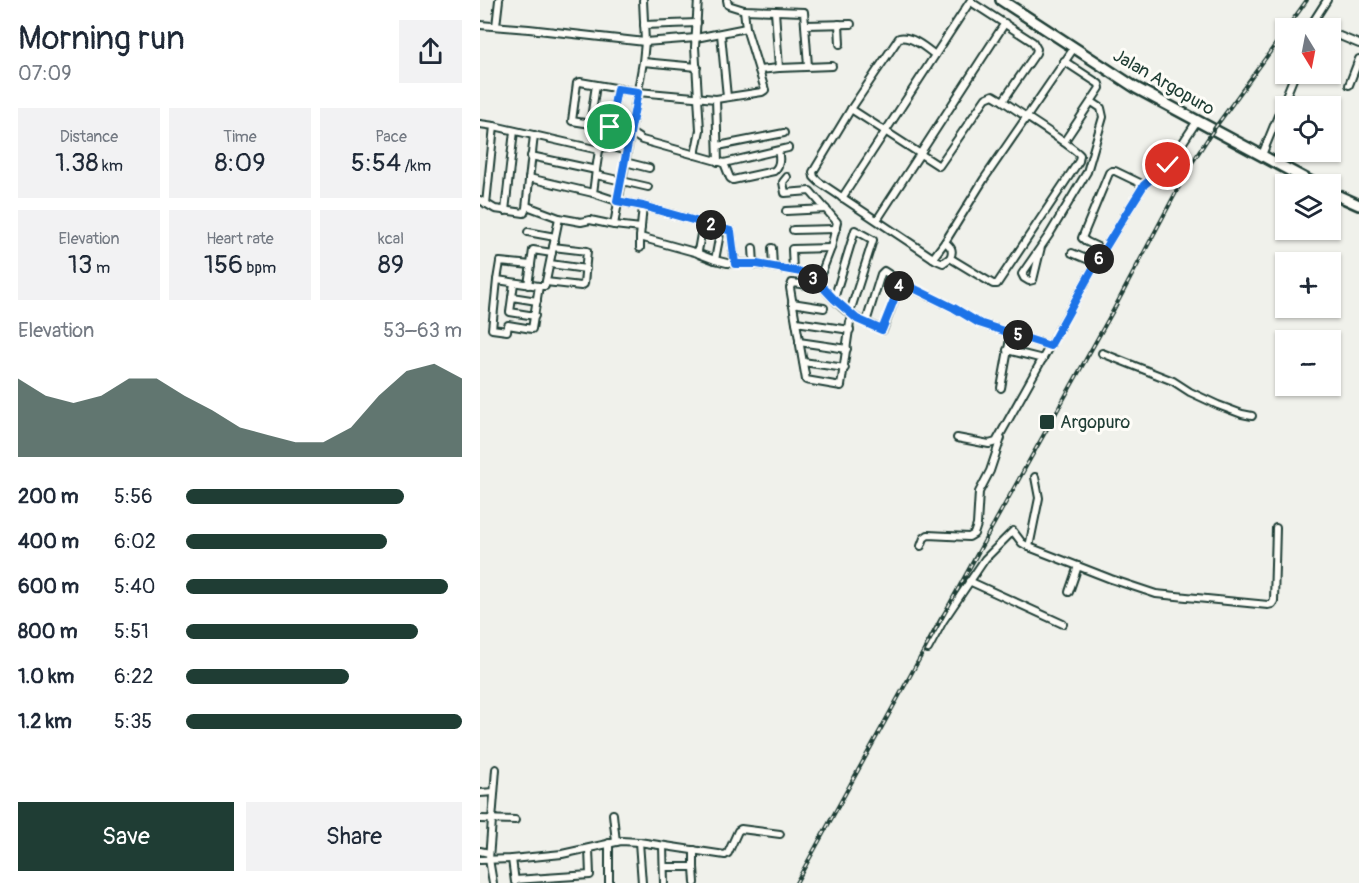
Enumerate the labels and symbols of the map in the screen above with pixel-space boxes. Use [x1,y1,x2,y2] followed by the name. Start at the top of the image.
[1275,18,1341,84] north arrow
[1109,44,1219,121] street label: Jalan Argopuro
[584,101,635,152] pin
[1142,139,1193,190] pin
[696,210,726,240] pin: 2
[1084,244,1114,274] pin: 6
[798,264,828,294] pin: 3
[884,271,914,301] pin: 4
[1003,320,1033,350] pin: 5
[1060,411,1131,434] place label: Argopuro
[1038,413,1056,431] marker: Argopuro

